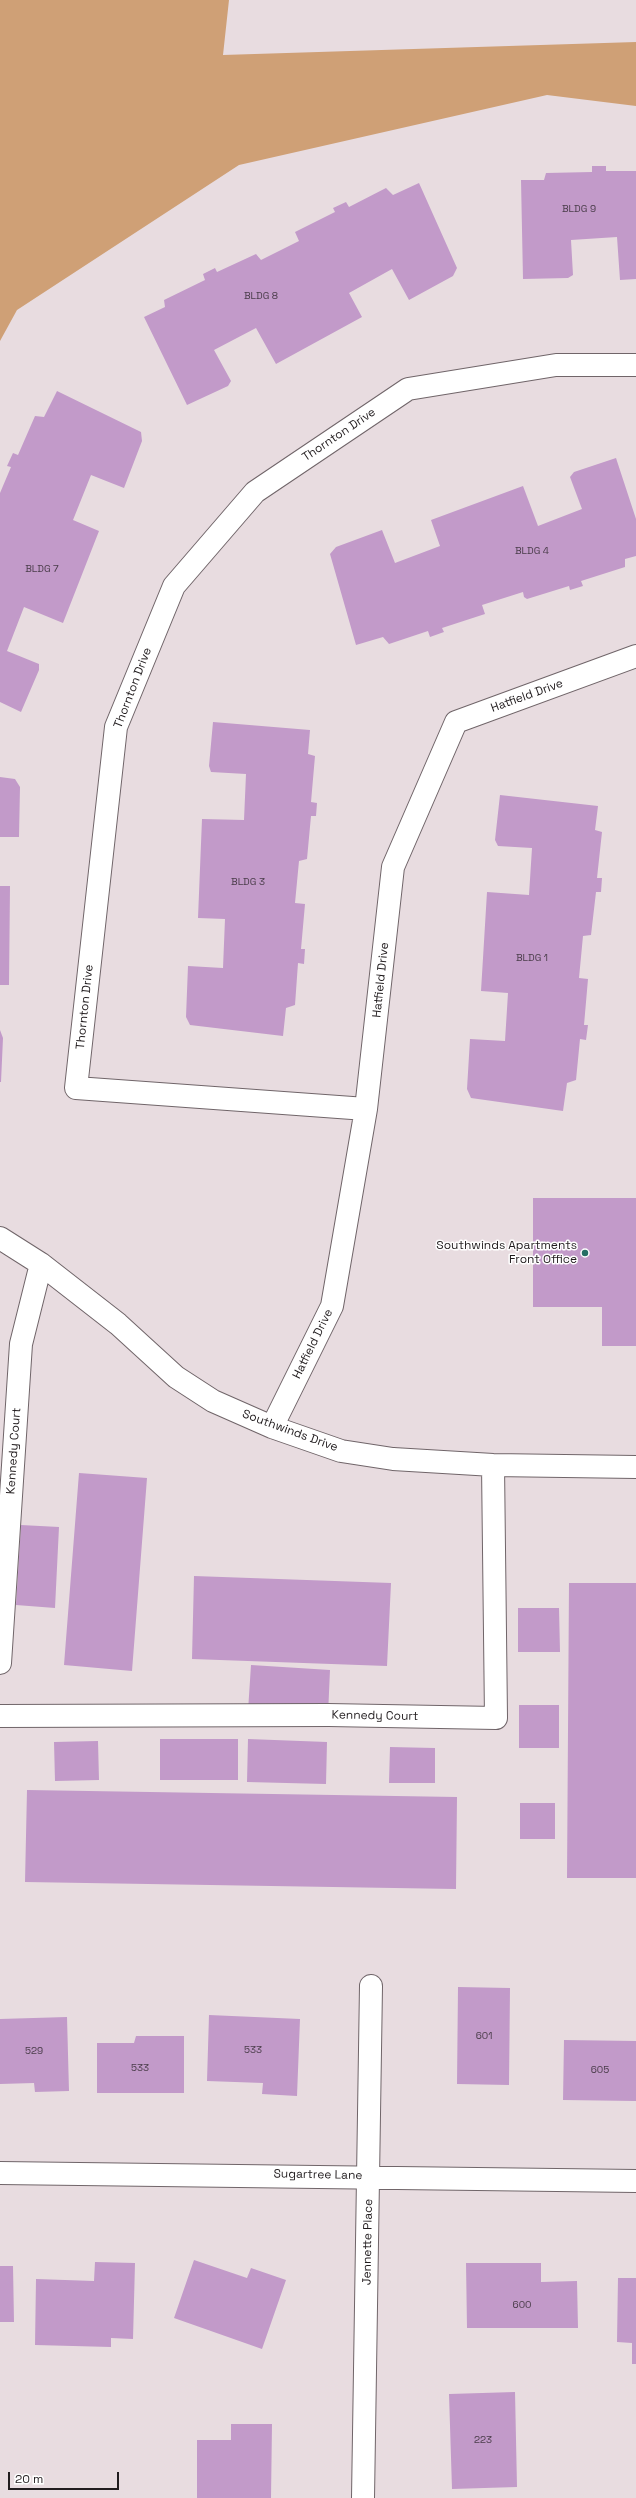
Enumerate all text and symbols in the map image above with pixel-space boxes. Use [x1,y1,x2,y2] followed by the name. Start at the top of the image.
[562,203,596,215] house number: BLDG 9
[244,290,278,302] house number: BLDG 8
[300,405,378,465] street label: Thornton Drive
[515,545,549,557] house number: BLDG 4
[25,563,59,575] house number: BLDG 7
[111,646,155,730] street label: Thornton Drive
[489,676,565,716] street label: Hatfield Drive
[231,876,265,888] house number: BLDG 3
[370,942,392,1018] street label: Hatfield Drive
[516,952,548,964] house number: BLDG 1
[73,964,97,1050] street label: Thornton Drive
[436,1239,577,1267] place label: Southwinds Apartments Front Office
[580,1248,590,1258] marker: Southwinds Apartments Front Office
[290,1307,336,1381] street label: Hatfield Drive
[4,1407,24,1495] street label: Kennedy Court
[240,1407,340,1455] street label: Southwinds Drive
[332,1708,418,1724] street label: Kennedy Court
[476,2030,492,2042] house number: 601
[244,2044,262,2056] house number: 533
[25,2045,43,2057] house number: 529
[131,2062,149,2074] house number: 533
[591,2064,609,2076] house number: 605
[273,2167,363,2183] street label: Sugartree Lane
[360,2199,376,2285] street label: Jennette Place
[513,2299,531,2311] house number: 600
[474,2434,492,2446] house number: 223
[10,2464,121,2490] scale bar
[15,2471,43,2487] text: 20 m

